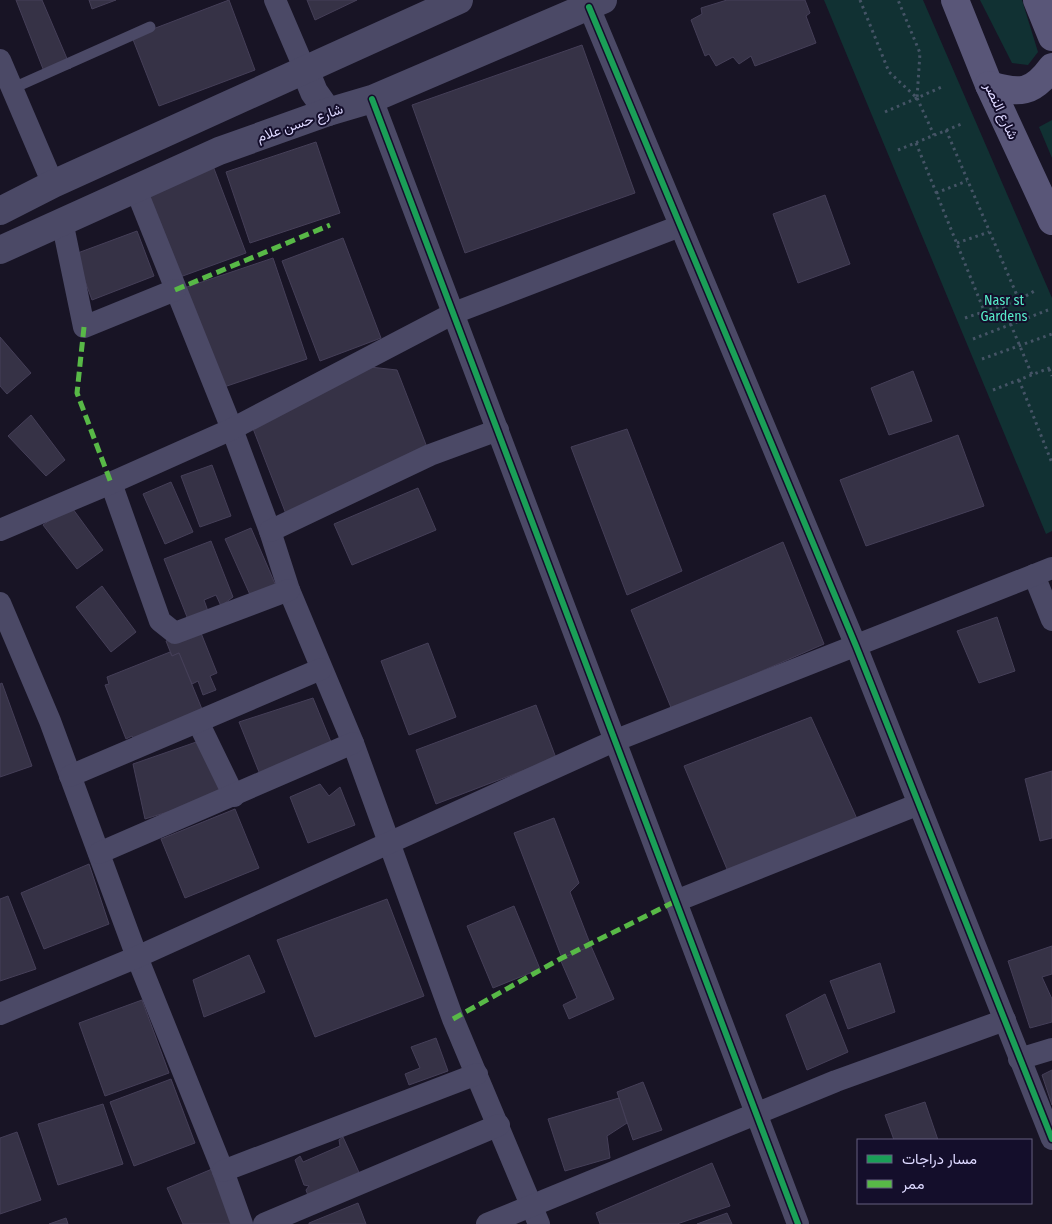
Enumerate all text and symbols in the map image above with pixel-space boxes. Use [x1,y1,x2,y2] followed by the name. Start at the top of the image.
[978,79,1022,143] street label: شارع النصر
[255,100,346,148] street label: شارع حسن علام
[980,292,1028,325] park label: Nasr st Gardens
[857,1139,1032,1204] legend
[902,1150,977,1168] text: مسار دراجات
[901,1175,924,1193] text: ممر

